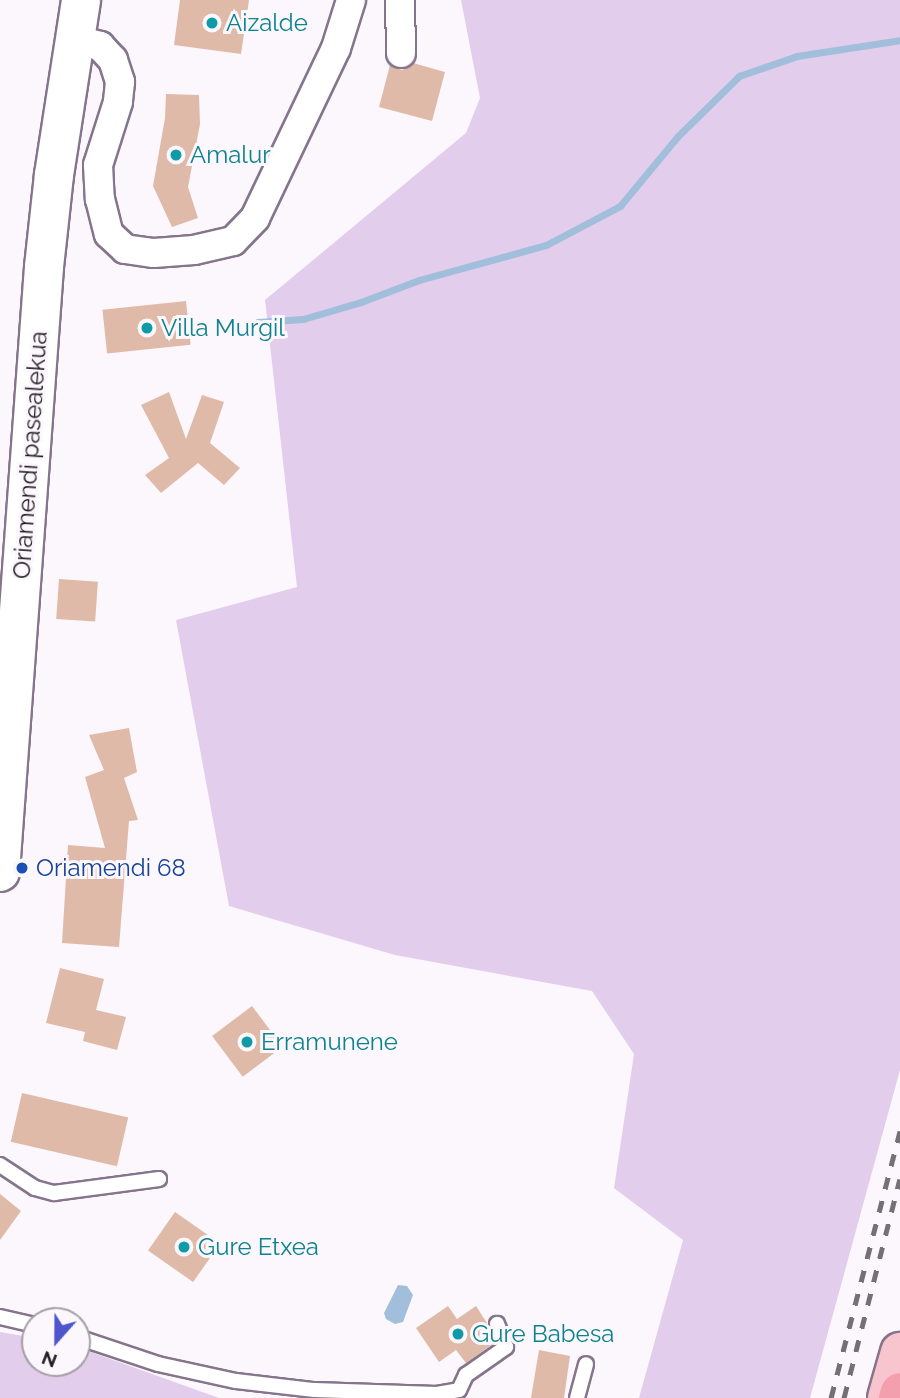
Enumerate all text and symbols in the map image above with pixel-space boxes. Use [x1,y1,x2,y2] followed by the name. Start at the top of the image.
[226,9,308,37] place label: Aizalde
[204,15,220,31] marker: Aizalde
[190,141,271,169] place label: Amalur
[168,147,184,163] marker: Amalur
[161,314,285,342] place label: Villa Murgil
[139,320,155,336] marker: Villa Murgil
[7,330,53,580] street label: Oriamendi pasealekua
[36,854,186,882] place label: Oriamendi 68
[14,860,30,876] marker: Oriamendi 68
[261,1028,398,1056] place label: Erramunene
[239,1034,255,1050] marker: Erramunene
[198,1233,319,1261] place label: Gure Etxea
[176,1239,192,1255] marker: Gure Etxea
[21,1307,91,1377] north arrow
[472,1320,614,1348] place label: Gure Babesa
[450,1326,466,1342] marker: Gure Babesa
[38,1347,60,1373] text: N

